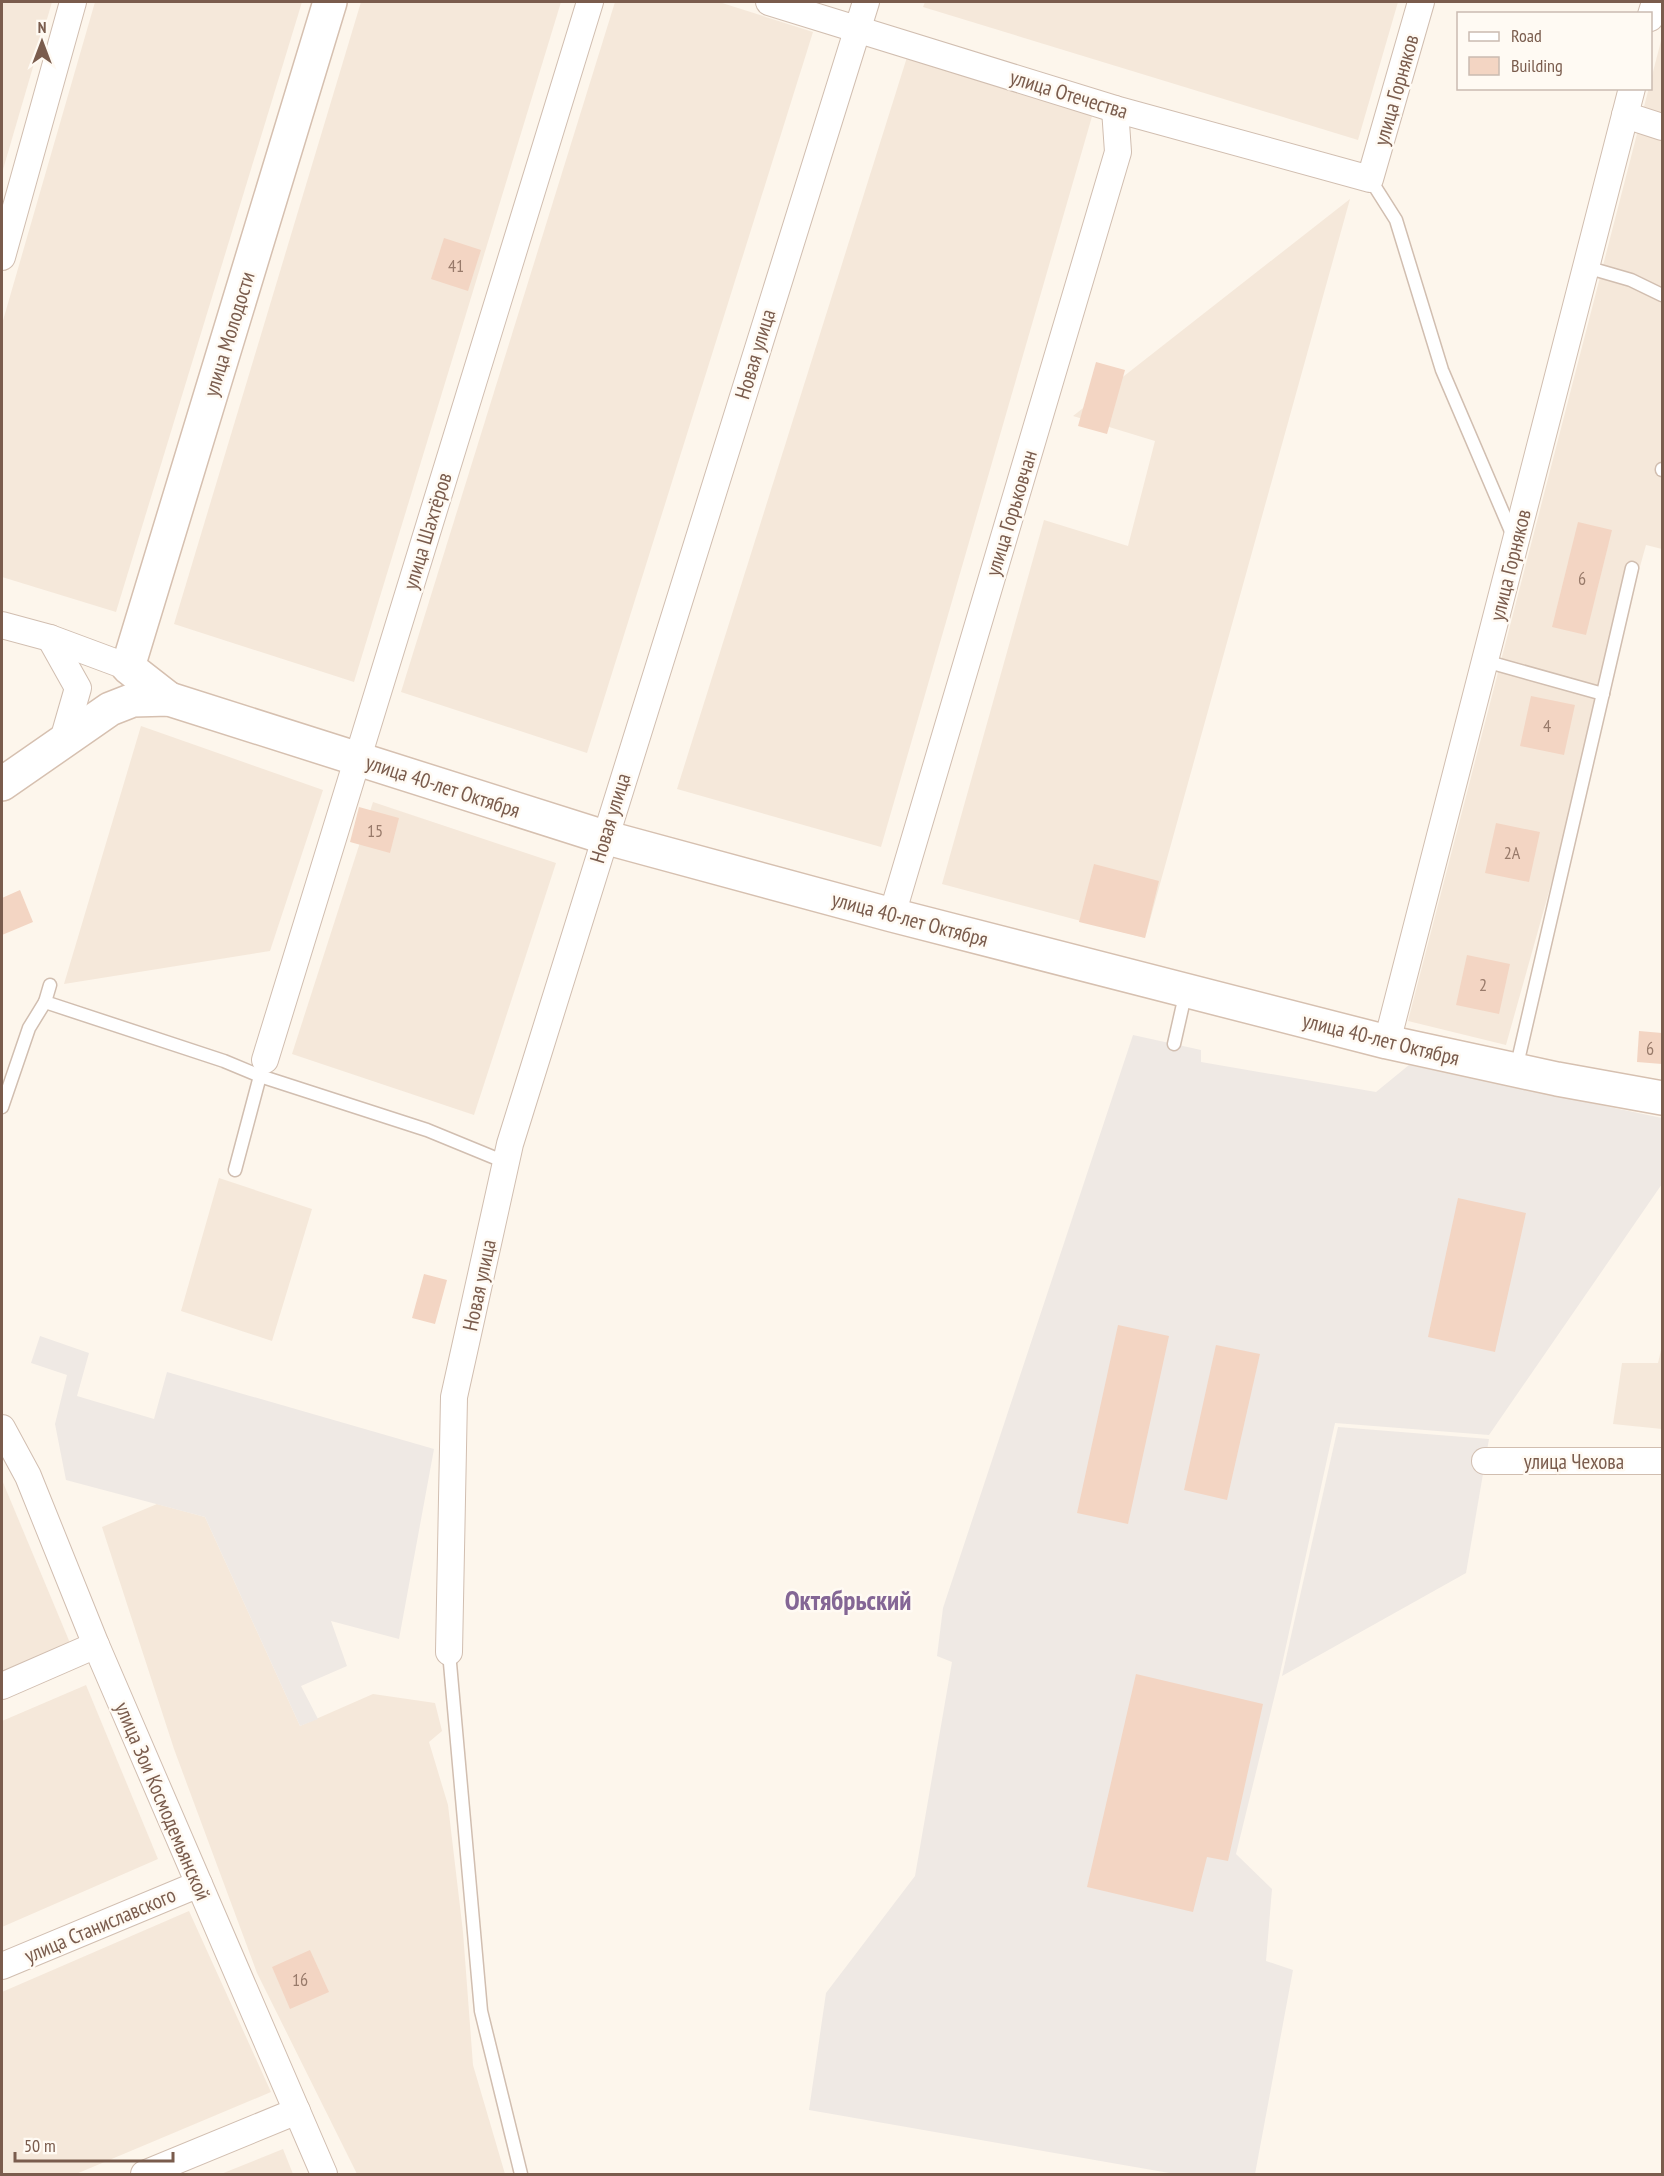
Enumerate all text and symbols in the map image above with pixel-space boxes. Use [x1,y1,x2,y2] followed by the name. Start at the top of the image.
[12,12,72,72] north arrow
[1457,12,1652,90] legend
[38,17,46,37] text: N
[1511,24,1542,47] text: Road
[1367,31,1425,149] street label: улица Горняков
[1511,54,1563,77] text: Building
[1007,63,1131,125] street label: улица Отечества
[448,254,464,277] house number: 41
[197,268,261,400] street label: улица Молодости
[729,306,781,402] street label: Новая улица
[979,447,1043,579] street label: улица Горьковчан
[396,469,458,593] street label: улица Шахтёров
[1483,506,1537,624] street label: улица Горняков
[1578,567,1586,590] house number: 6
[1543,714,1551,737] house number: 4
[362,748,524,824] street label: улица 40-лет Октября
[584,770,636,866] street label: Новая улица
[367,819,383,842] house number: 15
[1504,841,1521,864] house number: 2А
[829,885,991,953] street label: улица 40-лет Октября
[1479,973,1487,996] house number: 2
[1300,1006,1462,1072] street label: улица 40-лет Октября
[1646,1037,1654,1060] house number: 6
[456,1237,502,1333] street label: Новая улица
[1524,1448,1624,1475] street label: улица Чехова
[785,1583,911,1617] district label: Октябрьский
[109,1698,217,1904] street label: улица Зои Космодемьянской
[20,1881,180,1969] street label: улица Станиславского
[292,1968,308,1991] house number: 16
[15,2125,172,2163] scale bar
[24,2134,56,2157] text: 50 m

